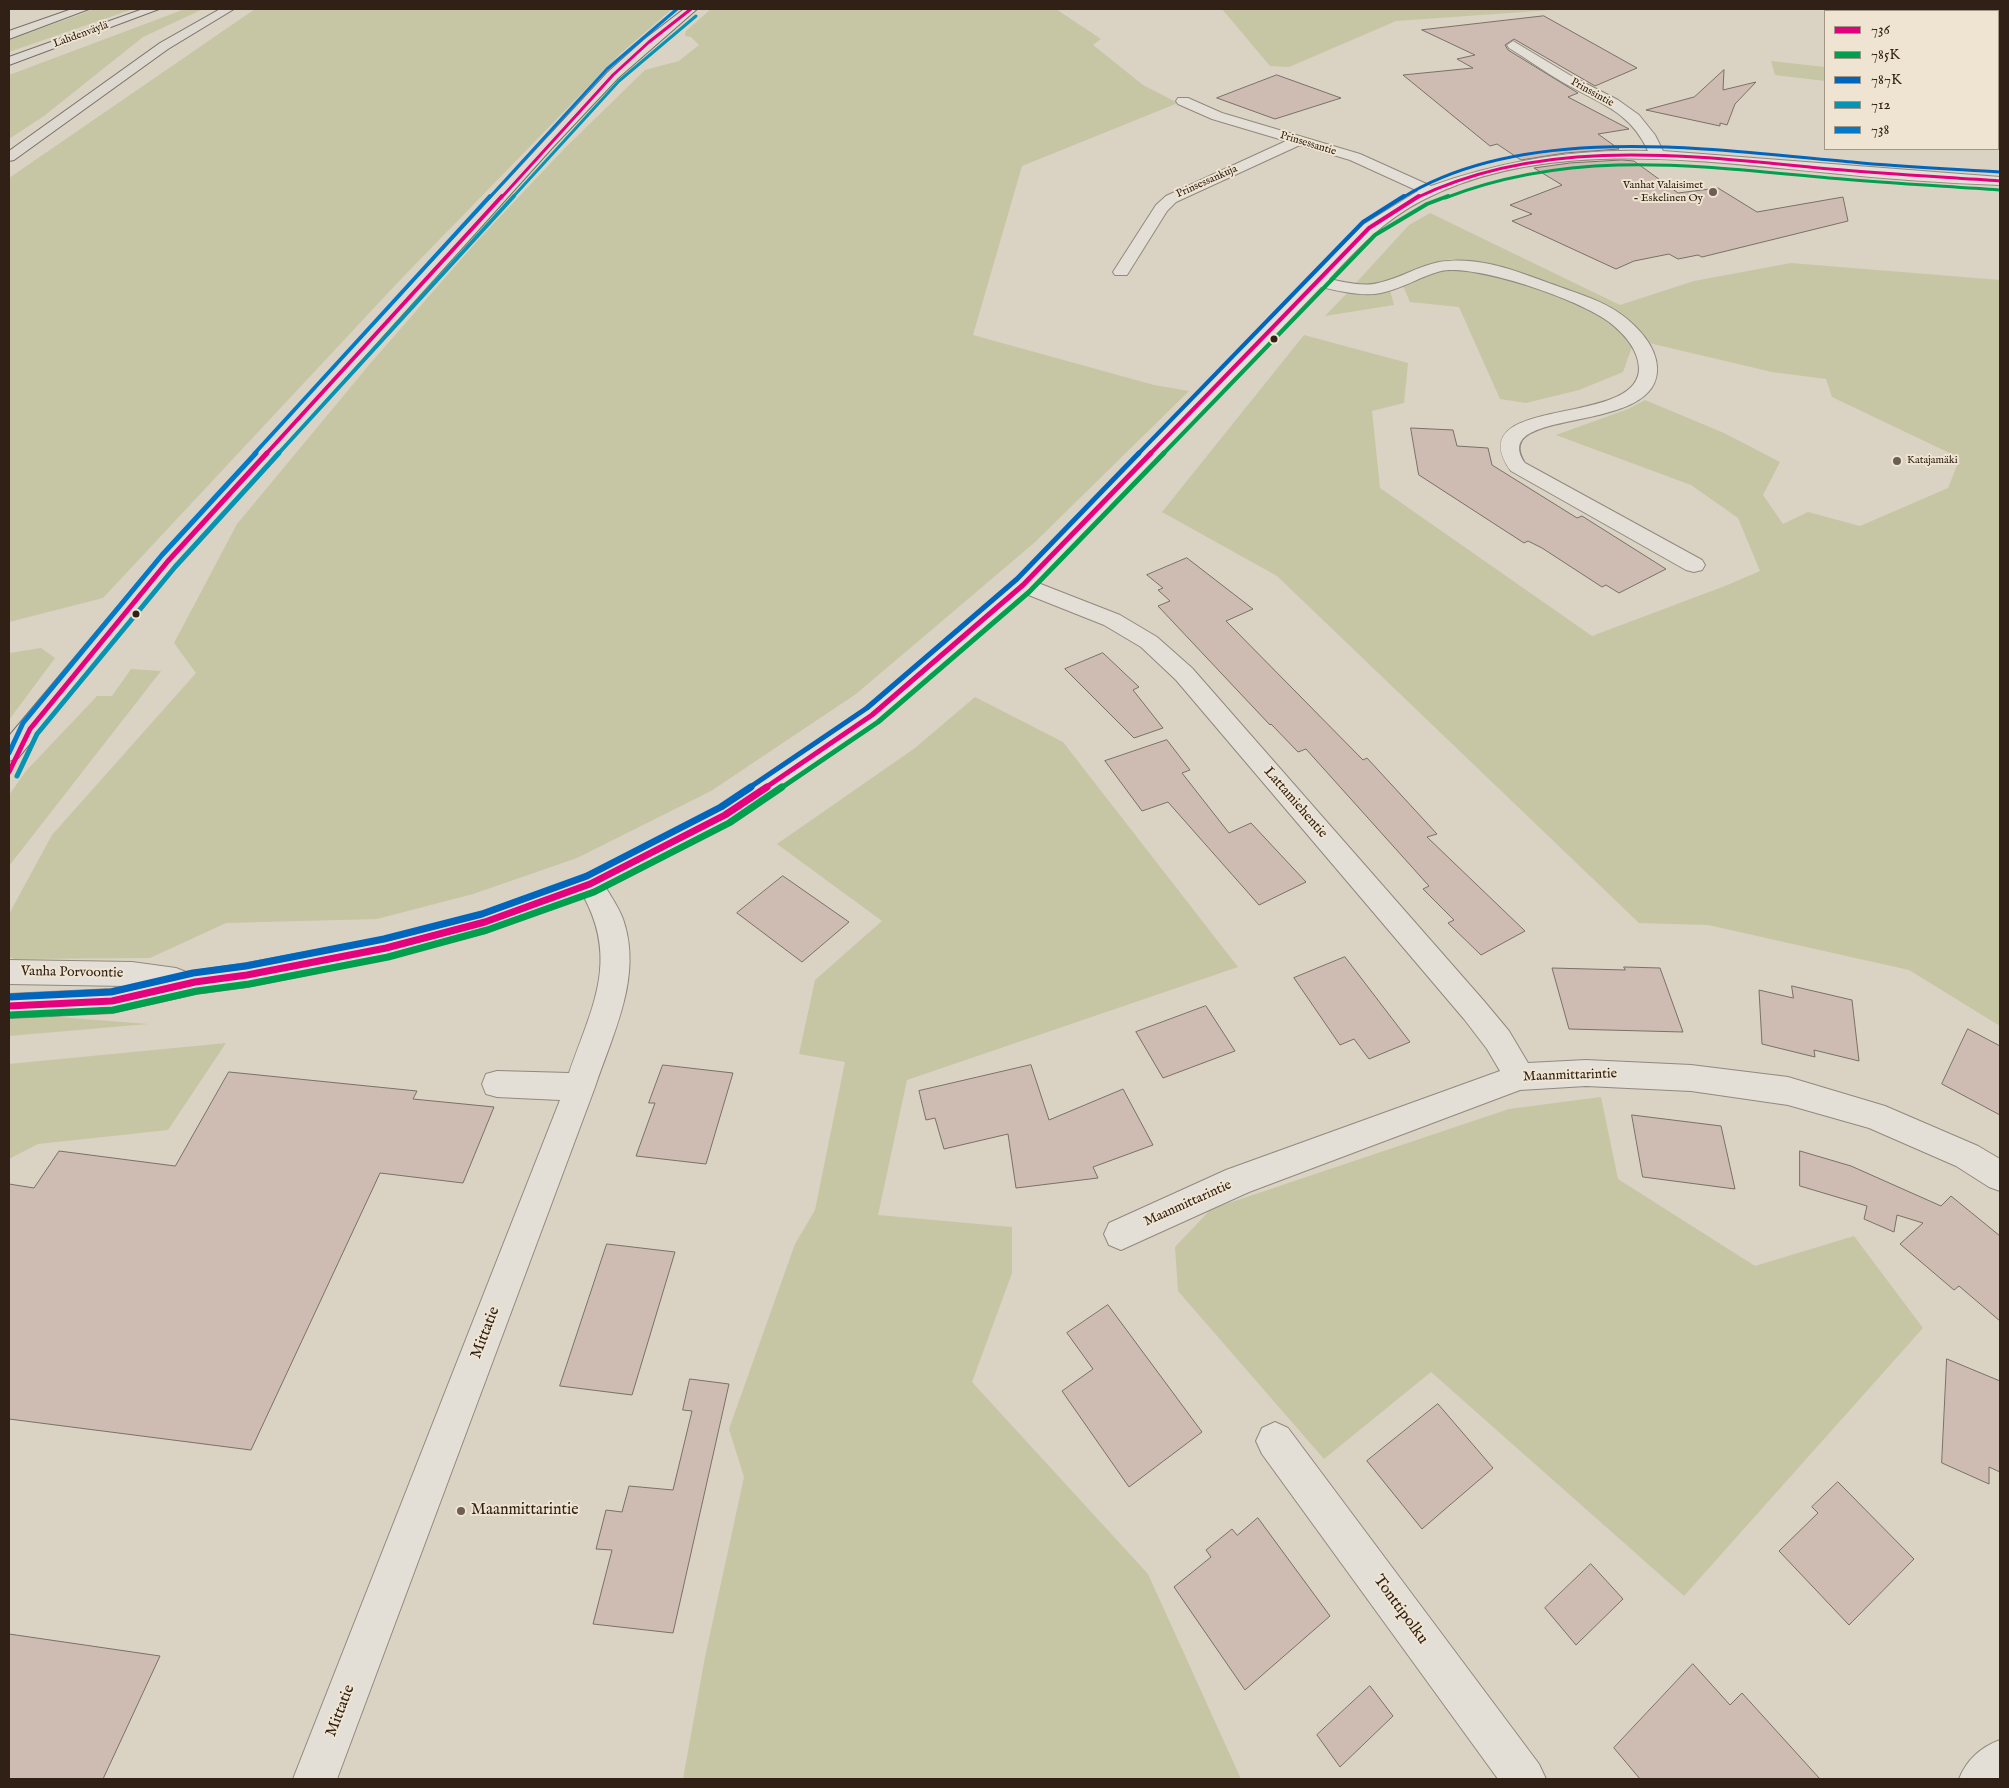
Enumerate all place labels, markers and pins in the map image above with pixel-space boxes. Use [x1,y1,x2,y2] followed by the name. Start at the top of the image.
[1623,179,1703,205] place label: Vanhat Valaisimet - Eskelinen Oy
[1707,186,1719,198] marker: Vanhat Valaisimet - Eskelinen Oy
[1269,334,1279,344] unlabelled marker
[1907,454,1958,468] place label: Katajamäki
[1891,455,1903,467] marker: Katajamäki
[131,609,141,619] unlabelled marker
[471,1501,579,1521] place label: Maanmittarintie
[455,1505,467,1517] marker: Maanmittarintie

